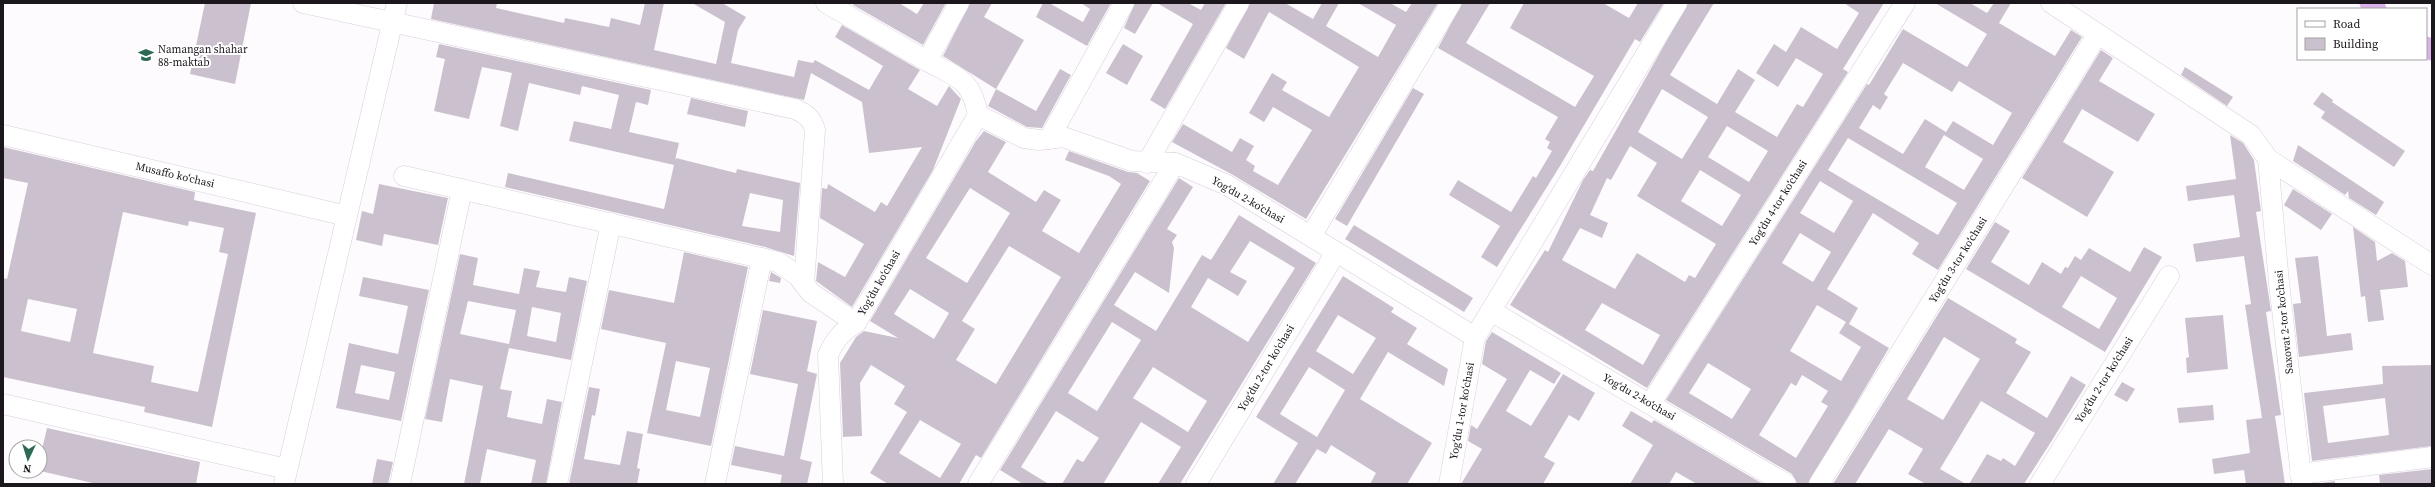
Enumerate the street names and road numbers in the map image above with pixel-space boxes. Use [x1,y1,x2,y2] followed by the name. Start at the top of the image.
[1745,157,1811,249] street label: Yogʻdu 4-tor koʻchasi
[134,159,216,191] street label: Musaffo koʻchasi
[1209,173,1287,227] street label: Yogʻdu 2-koʻchasi
[1925,214,1991,306] street label: Yogʻdu 3-tor koʻchasi
[854,248,904,318] street label: Yogʻdu koʻchasi
[2271,269,2297,375] street label: Saxovat 2-tor koʻchasi
[1234,322,1298,414] street label: Yogʻdu 2-tor koʻchasi
[2071,334,2137,426] street label: Yogʻdu 2-tor koʻchasi
[1446,361,1478,461] street label: Yogʻdu 1-tor koʻchasi
[1600,370,1678,424] street label: Yogʻdu 2-koʻchasi

